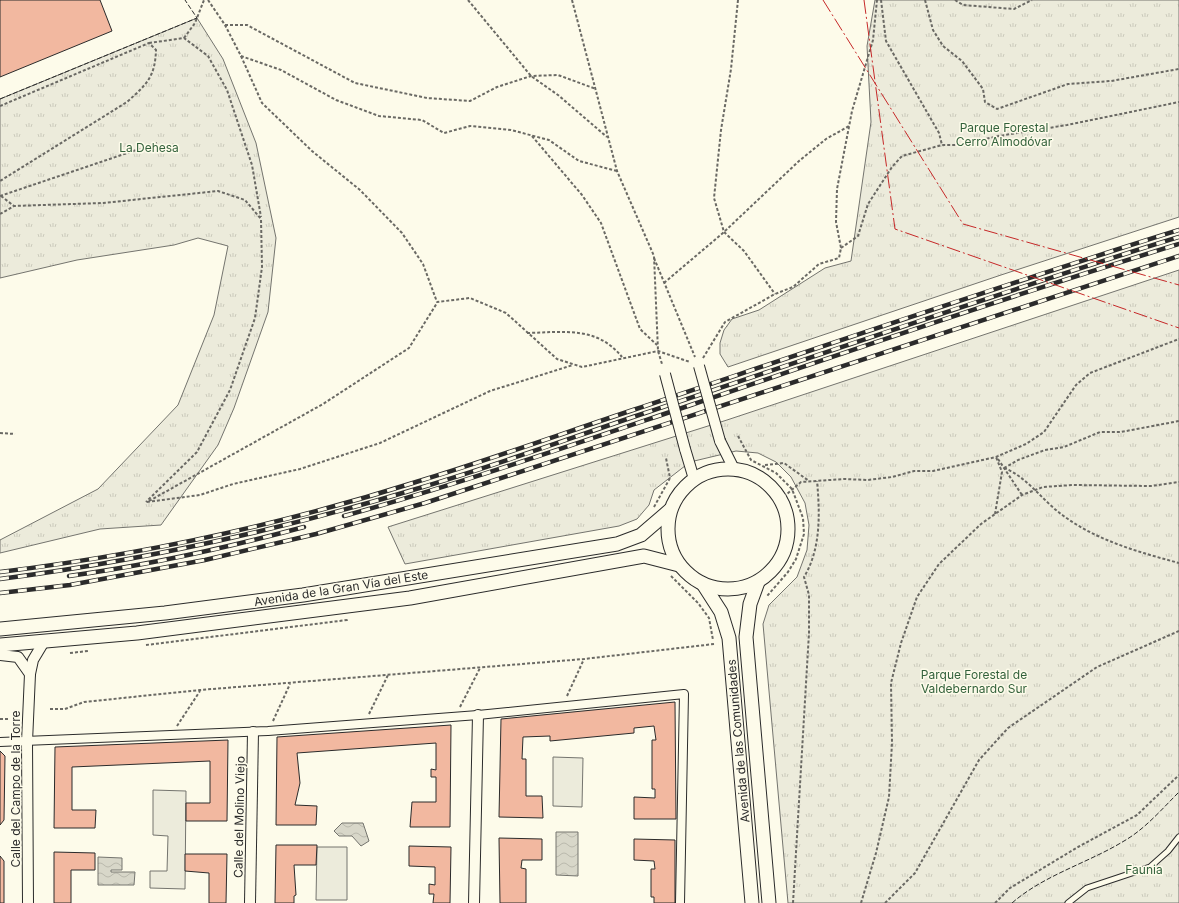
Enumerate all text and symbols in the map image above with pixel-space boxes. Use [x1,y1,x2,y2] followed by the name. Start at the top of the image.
[956,120,1053,149] park label: Parque Forestal Cerro Almodóvar
[119,140,179,155] park label: La Dehesa
[253,567,429,609] street label: Avenida de la Gran Vía del Este
[723,659,753,823] street label: Avenida de las Comunidades
[921,667,1028,696] park label: Parque Forestal de Valdebernardo Sur
[8,710,23,868] street label: Calle del Campo de la Torre
[230,756,248,878] street label: Calle del Molino Viejo
[1125,862,1163,877] park label: Faunia

